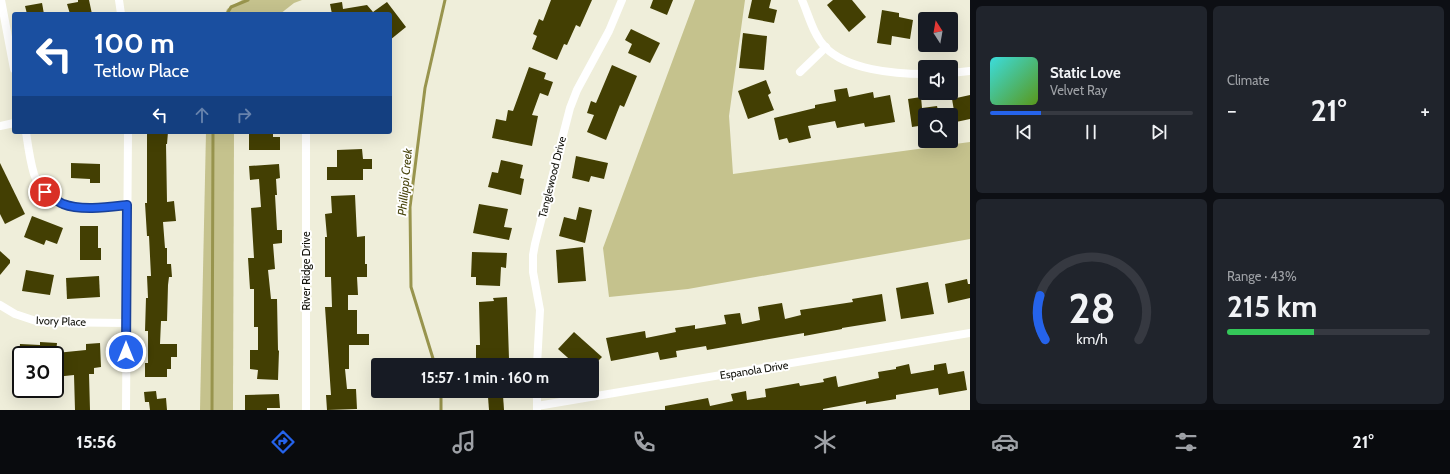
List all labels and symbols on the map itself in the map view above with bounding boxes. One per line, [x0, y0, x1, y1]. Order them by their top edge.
north arrow [918, 12, 958, 52]
street label: Tanglewood Drive [535, 134, 569, 219]
water label: Phillippi Creek [394, 147, 415, 216]
pin [28, 175, 62, 209]
street label: River Ridge Drive [299, 231, 313, 311]
street label: Ivory Place [36, 313, 87, 329]
position arrow [105, 331, 147, 373]
speed limit sign: 30 [12, 346, 64, 398]
street label: Espanola Drive [719, 358, 790, 382]

